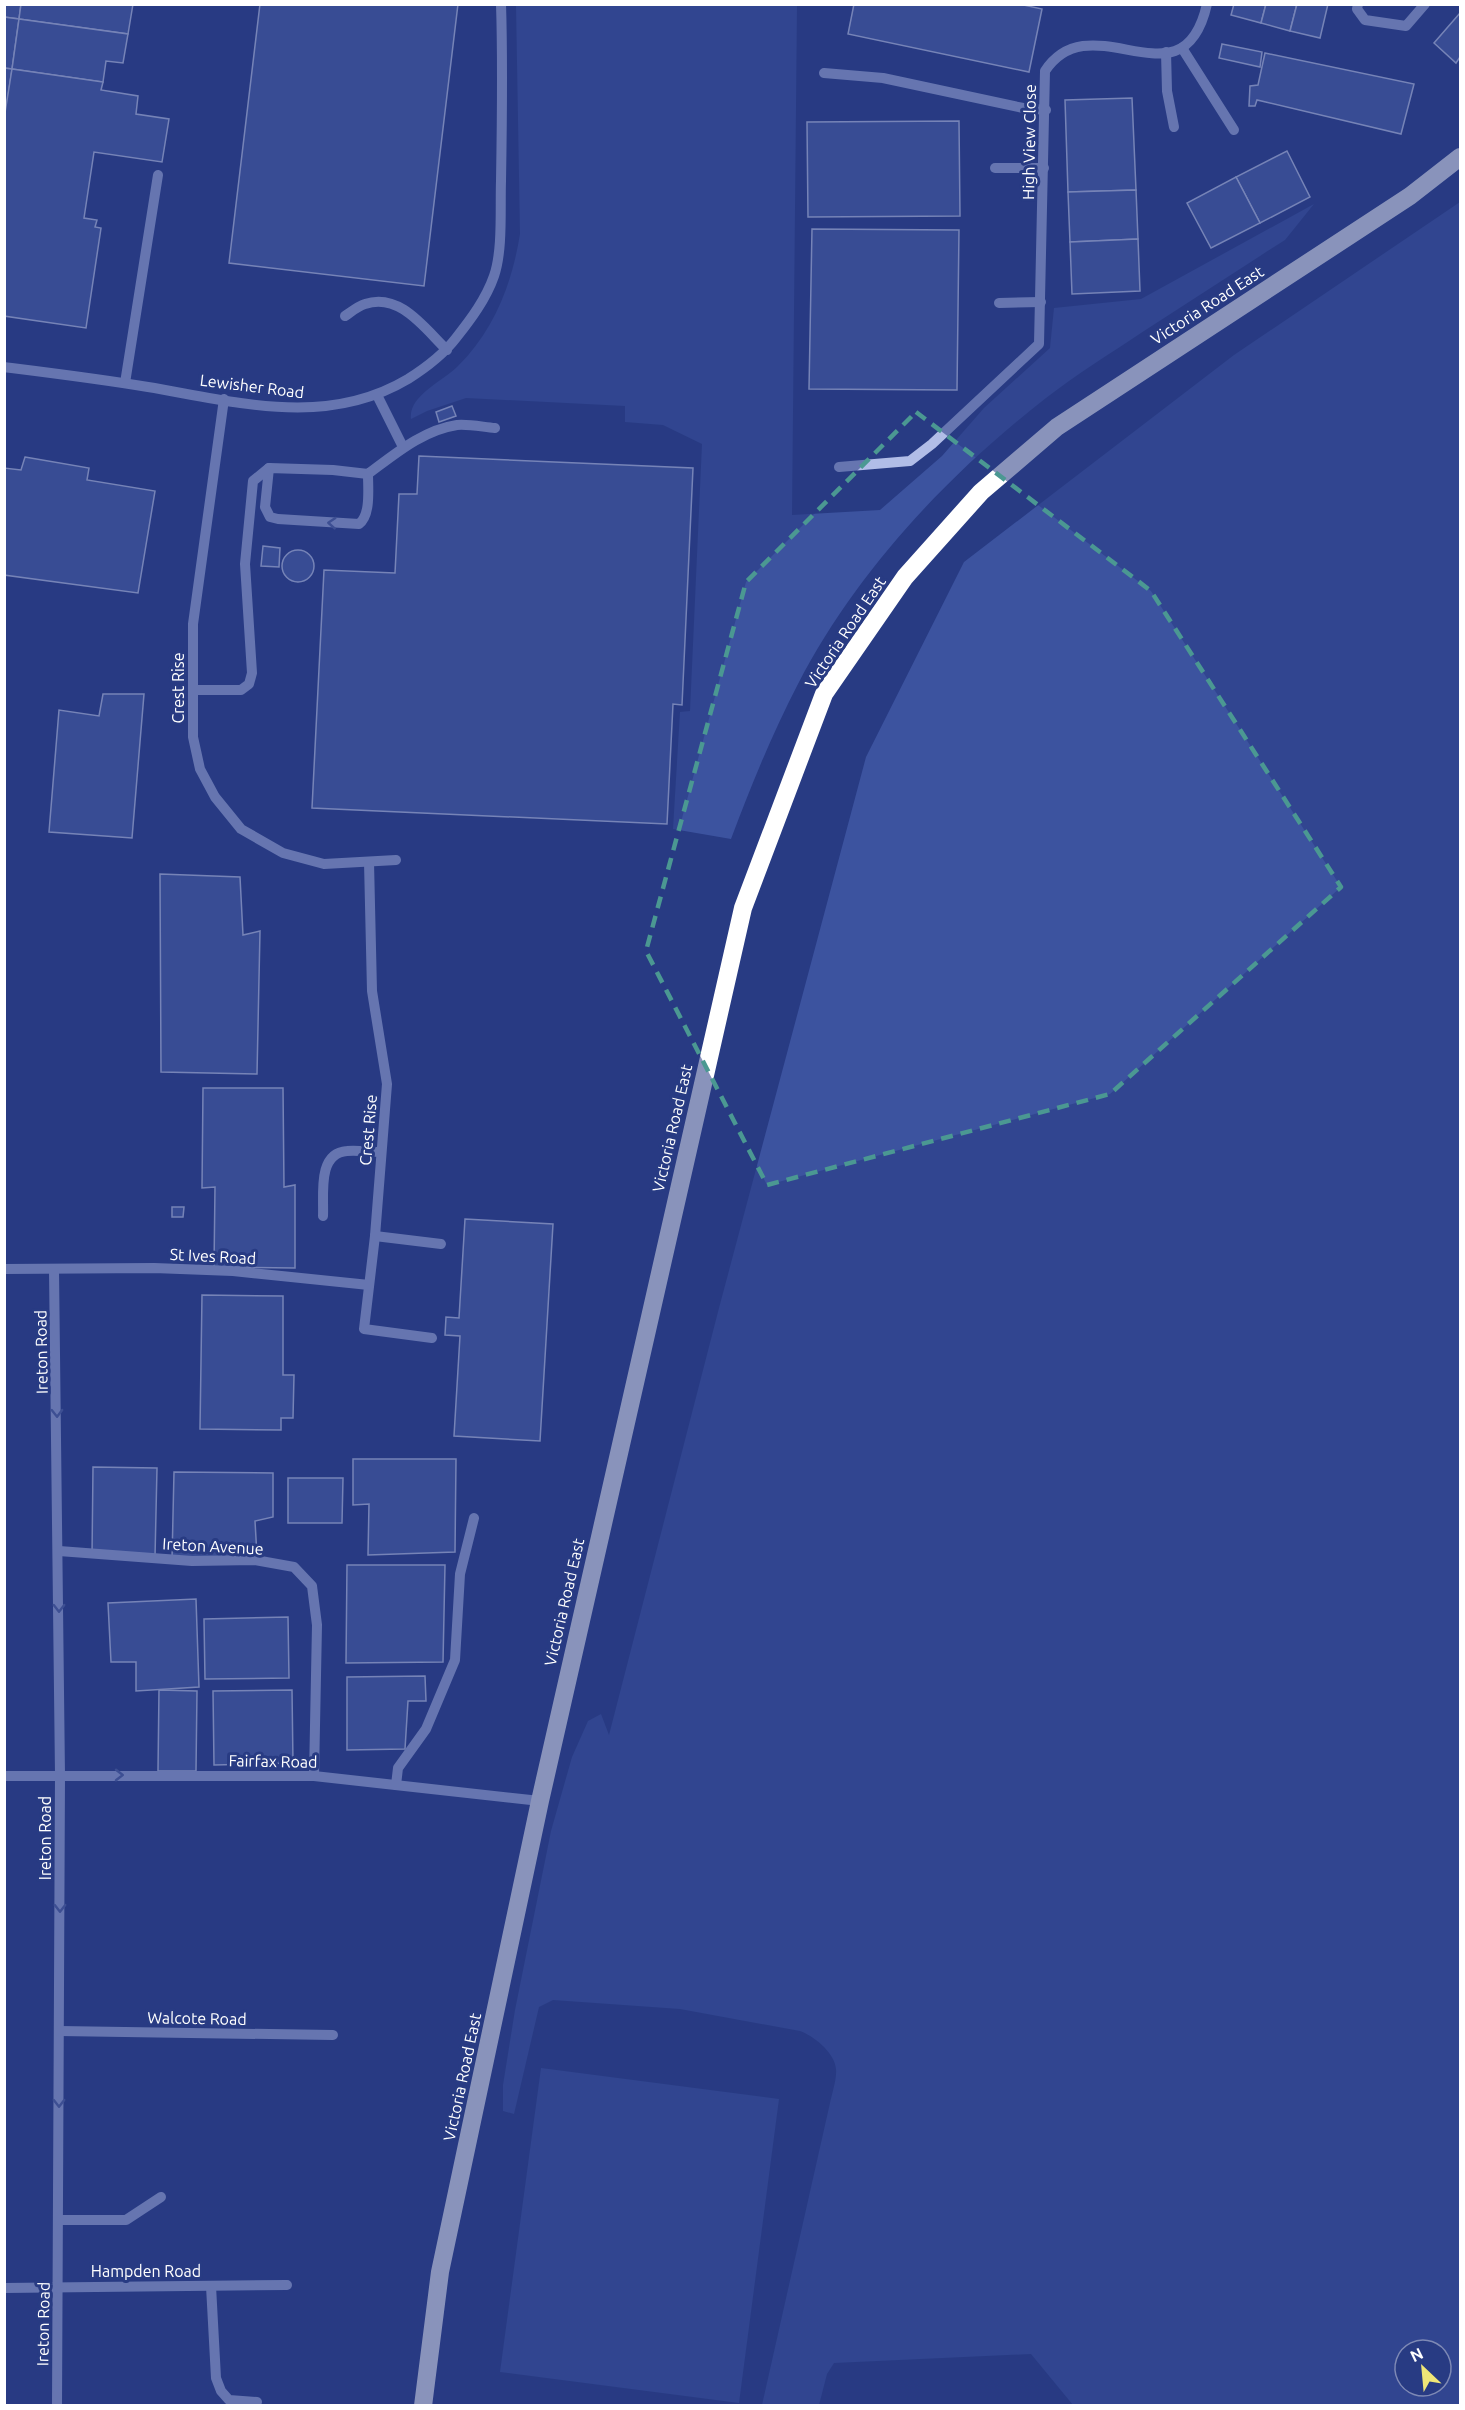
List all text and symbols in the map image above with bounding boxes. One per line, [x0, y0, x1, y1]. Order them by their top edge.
street label: High View Close [1019, 84, 1039, 200]
street label: Victoria Road East [1147, 262, 1267, 348]
street label: Lewisher Road [199, 371, 305, 401]
one-way arrow [328, 516, 337, 529]
street label: Victoria Road East [801, 572, 889, 691]
street label: Crest Rise [169, 652, 187, 724]
street label: Victoria Road East [649, 1062, 696, 1194]
street label: Crest Rise [356, 1094, 380, 1166]
street label: St Ives Road [169, 1245, 257, 1267]
street label: Ireton Road [31, 1310, 51, 1394]
one-way arrow [50, 1408, 63, 1417]
street label: Ireton Avenue [162, 1534, 264, 1558]
street label: Victoria Road East [541, 1536, 588, 1668]
one-way arrow [53, 1603, 65, 1612]
street label: Fairfax Road [228, 1751, 318, 1771]
one-way arrow [114, 1769, 123, 1781]
street label: Ireton Road [36, 1796, 54, 1880]
one-way arrow [54, 1903, 66, 1912]
street label: Walcote Road [147, 2008, 247, 2028]
street label: Victoria Road East [440, 2011, 485, 2143]
one-way arrow [53, 2098, 65, 2107]
street label: Hampden Road [91, 2262, 201, 2280]
street label: Ireton Road [33, 2282, 53, 2366]
north arrow [1393, 2338, 1453, 2398]
text: N [1407, 2344, 1426, 2365]

